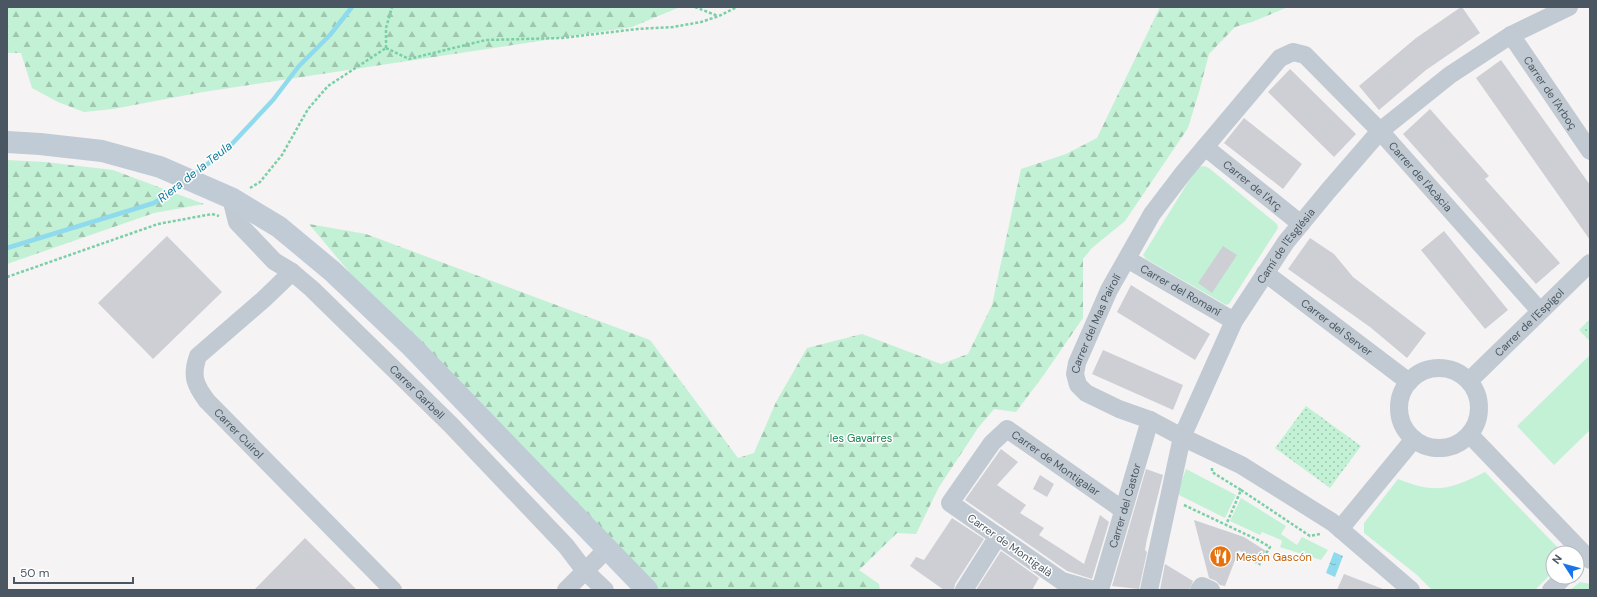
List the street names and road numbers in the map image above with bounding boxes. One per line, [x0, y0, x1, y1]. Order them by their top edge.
street label: Carrer de l'Arboç [1520, 53, 1580, 132]
street label: Carrer de l'Acàcia [1386, 139, 1455, 215]
street label: Carrer de l'Arç [1220, 157, 1285, 213]
street label: Camí de l'Església [1254, 205, 1318, 286]
street label: Carrer del Romaní [1138, 261, 1224, 319]
street label: Carrer del Mas Pairolí [1068, 271, 1124, 374]
street label: Carrer de l'Espígol [1492, 285, 1567, 359]
street label: Carrer del Server [1298, 296, 1375, 359]
street label: Carrer Garbell [387, 362, 448, 422]
street label: Carrer Cuirol [211, 405, 266, 461]
street label: Carrer de Montigalar [1009, 427, 1103, 499]
street label: Carrer del Castor [1106, 462, 1144, 550]
street label: Carrer de Montigalà [965, 510, 1055, 580]

